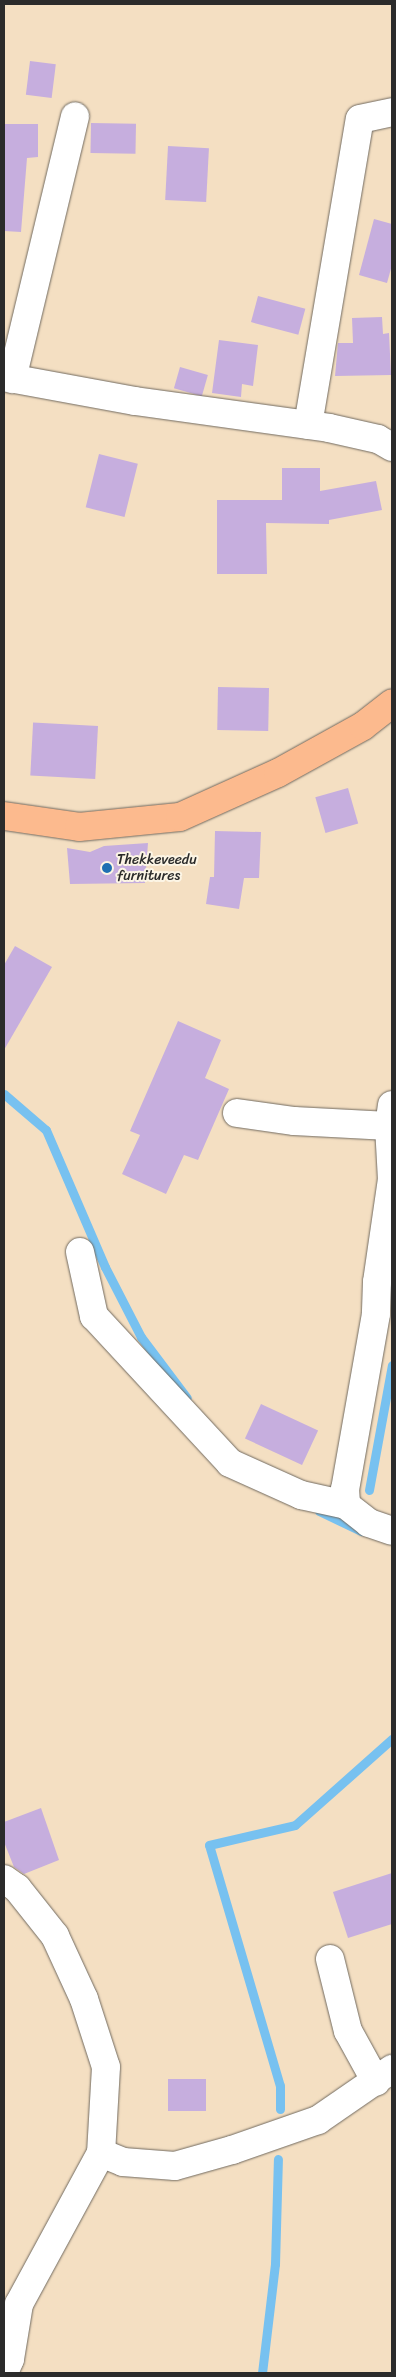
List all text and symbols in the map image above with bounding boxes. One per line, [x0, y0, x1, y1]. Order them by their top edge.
place label: Thekkeveedu furnitures [117, 852, 197, 884]
marker: Thekkeveedu furnitures [101, 862, 113, 874]

